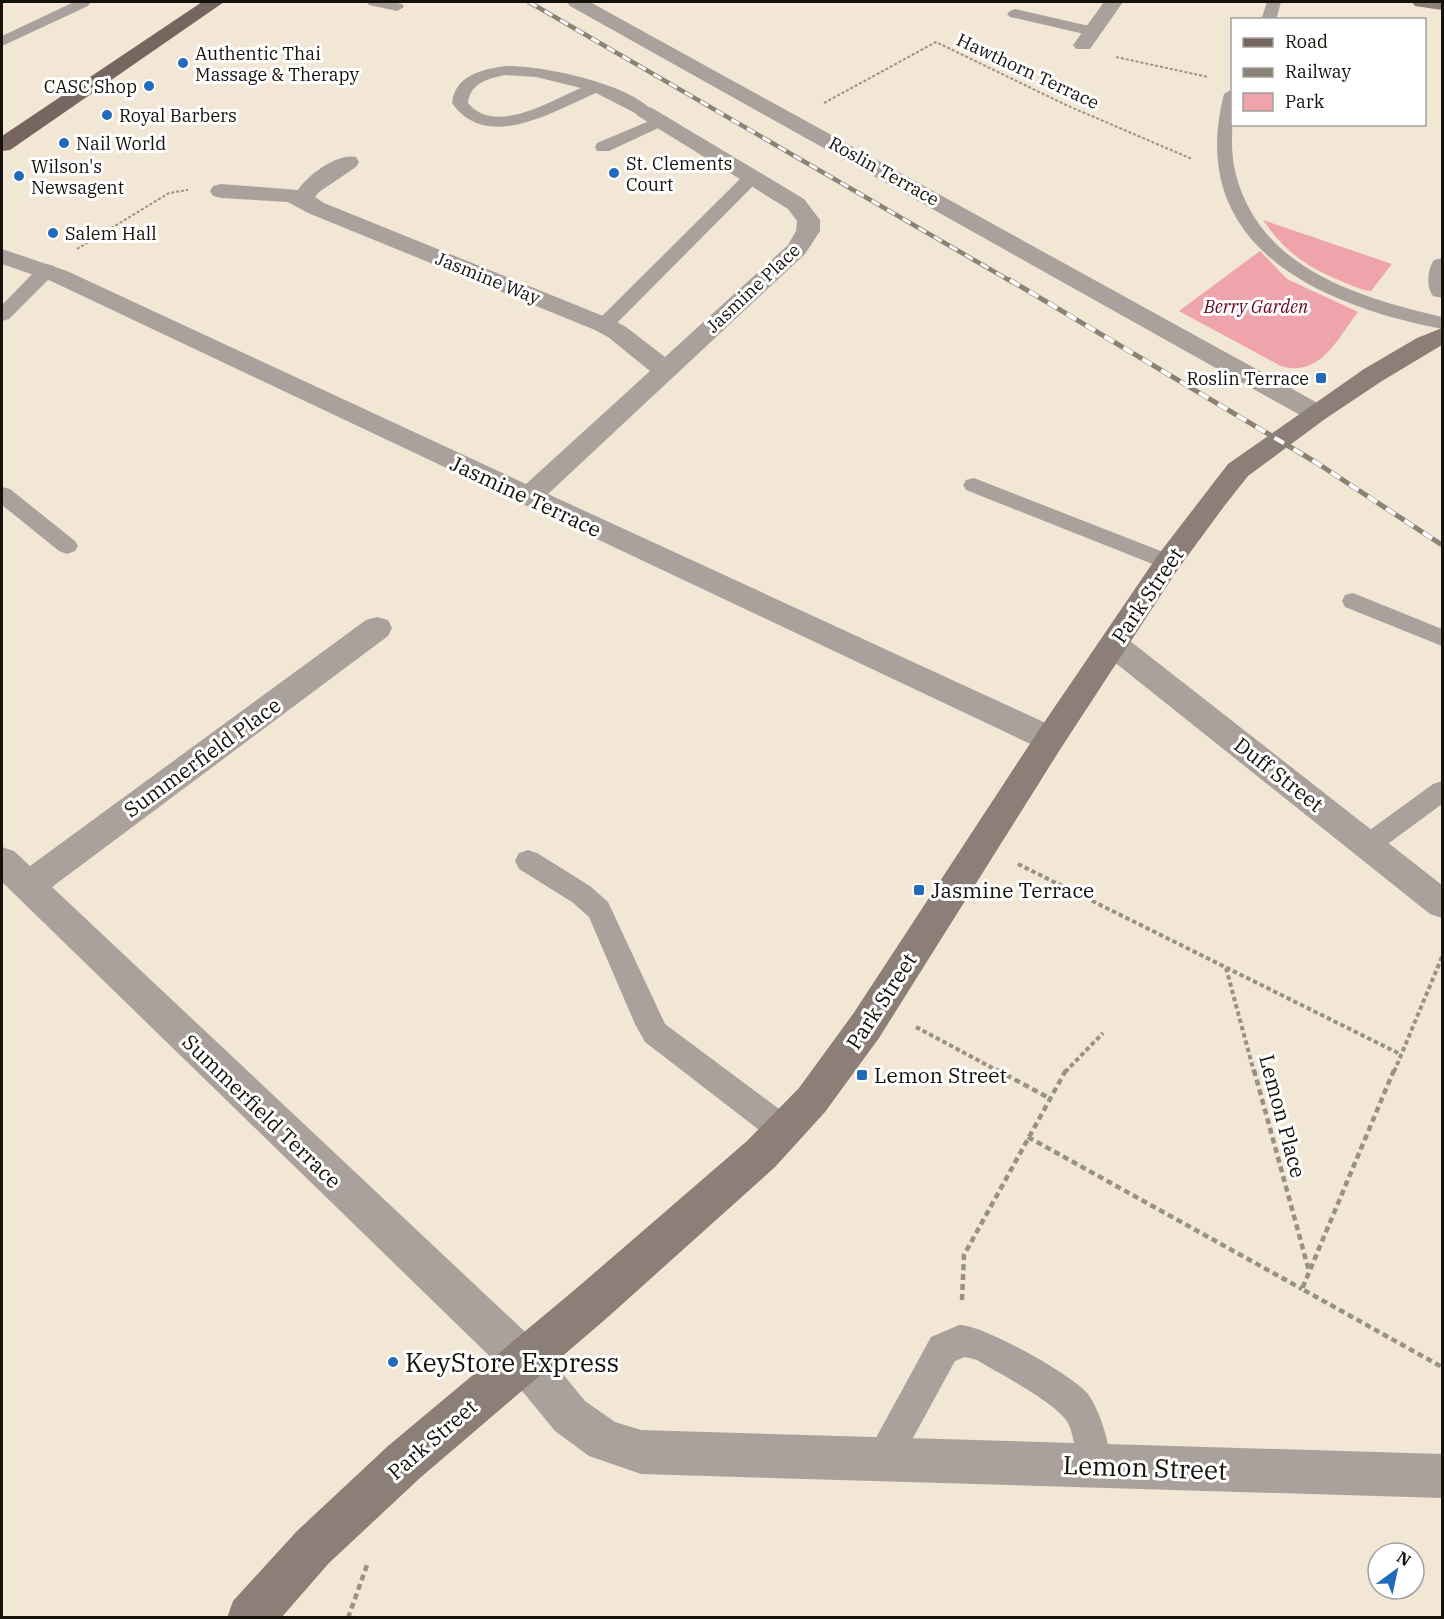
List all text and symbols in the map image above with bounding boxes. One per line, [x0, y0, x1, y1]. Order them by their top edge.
legend [1231, 18, 1426, 126]
street label: Hawthorn Terrace [953, 28, 1103, 114]
text: Road [1285, 30, 1328, 53]
place label: Authentic Thai Massage & Therapy [195, 42, 360, 86]
marker: Authentic Thai Massage & Therapy [176, 56, 190, 70]
text: Railway [1285, 60, 1351, 83]
place label: CASC Shop [44, 75, 137, 98]
marker: CASC Shop [142, 79, 156, 93]
text: Park [1285, 90, 1325, 113]
place label: Royal Barbers [119, 104, 237, 127]
marker: Royal Barbers [100, 108, 114, 122]
street label: Roslin Terrace [825, 131, 943, 211]
place label: Nail World [76, 132, 166, 155]
marker: Nail World [57, 136, 71, 150]
place label: St. Clements Court [626, 152, 732, 196]
place label: Wilson's Newsagent [31, 155, 124, 199]
marker: St. Clements Court [607, 166, 621, 180]
marker: Wilson's Newsagent [12, 169, 26, 183]
place label: Salem Hall [65, 222, 157, 245]
marker: Salem Hall [46, 226, 60, 240]
street label: Jasmine Place [701, 239, 805, 337]
street label: Jasmine Way [432, 247, 544, 310]
park label: Berry Garden [1203, 295, 1309, 318]
place label: Roslin Terrace [1186, 367, 1309, 390]
marker: Roslin Terrace [1314, 371, 1328, 385]
street label: Jasmine Terrace [446, 449, 606, 543]
street label: Park Street [1105, 542, 1189, 648]
street label: Summerfield Place [118, 691, 286, 823]
street label: Duff Street [1229, 730, 1329, 818]
place label: Jasmine Terrace [931, 876, 1094, 904]
marker: Jasmine Terrace [912, 883, 926, 897]
street label: Park Street [839, 947, 923, 1055]
street label: Summerfield Terrace [176, 1028, 348, 1194]
street label: Lemon Place [1253, 1051, 1313, 1181]
place label: Lemon Street [874, 1061, 1007, 1089]
marker: Lemon Street [855, 1068, 869, 1082]
place label: KeyStore Express [405, 1345, 619, 1379]
marker: KeyStore Express [386, 1355, 400, 1369]
street label: Park Street [381, 1392, 483, 1486]
street label: Lemon Street [1062, 1447, 1228, 1487]
north arrow [1366, 1541, 1426, 1601]
text: N [1393, 1547, 1415, 1570]

